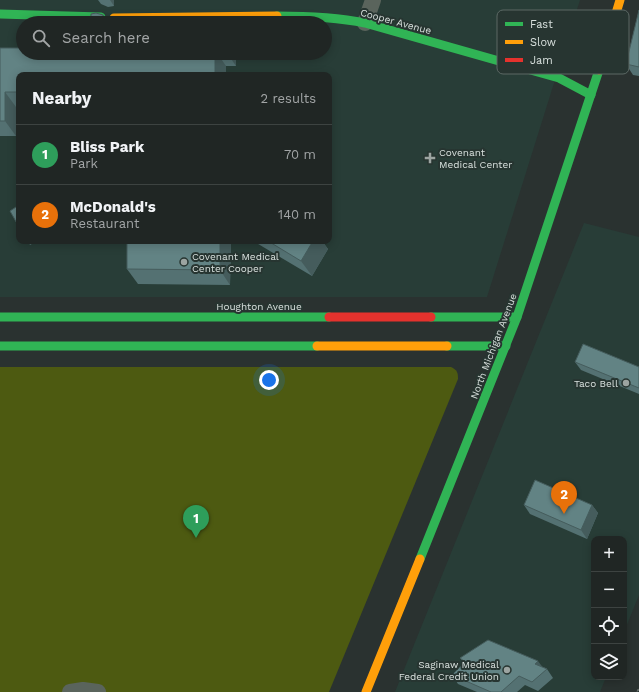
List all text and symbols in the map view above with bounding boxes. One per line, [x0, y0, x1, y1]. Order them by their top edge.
street label: Cooper Avenue [359, 7, 433, 36]
legend [497, 10, 629, 74]
search box [16, 16, 332, 60]
text: Fast [530, 18, 553, 31]
icon: search [30, 27, 52, 49]
text: Search here [62, 29, 150, 47]
text: Slow [530, 36, 556, 49]
text: Jam [530, 54, 553, 67]
text: Nearby [32, 88, 91, 108]
text: 2 results [261, 91, 316, 106]
text: Bliss Park [70, 138, 144, 156]
text: 1 [42, 147, 48, 162]
text: 70 m [284, 147, 316, 162]
place label: Covenant Medical Center [439, 147, 512, 170]
marker: Covenant Medical Center [424, 152, 436, 164]
text: Park [70, 156, 98, 171]
text: McDonald's [70, 198, 156, 216]
text: 2 [41, 207, 49, 222]
text: 140 m [278, 207, 316, 222]
text: Restaurant [70, 216, 140, 231]
place label: Covenant Medical Center Cooper [192, 251, 279, 274]
marker: Covenant Medical Center Cooper [179, 257, 189, 267]
street label: North Michigan Avenue [468, 292, 519, 400]
street label: Houghton Avenue [216, 301, 302, 312]
your location [259, 370, 279, 390]
place label: Taco Bell [574, 378, 618, 389]
marker: Taco Bell [621, 378, 631, 388]
pin: 2 [551, 481, 577, 514]
pin: 1 [183, 505, 209, 538]
map controls [591, 536, 627, 680]
button: + [591, 536, 627, 572]
button: − [591, 572, 627, 608]
button: locate [591, 608, 627, 644]
button: layers [591, 644, 627, 680]
place label: Saginaw Medical Federal Credit Union [399, 659, 499, 682]
marker: Saginaw Medical Federal Credit Union [502, 665, 512, 675]

